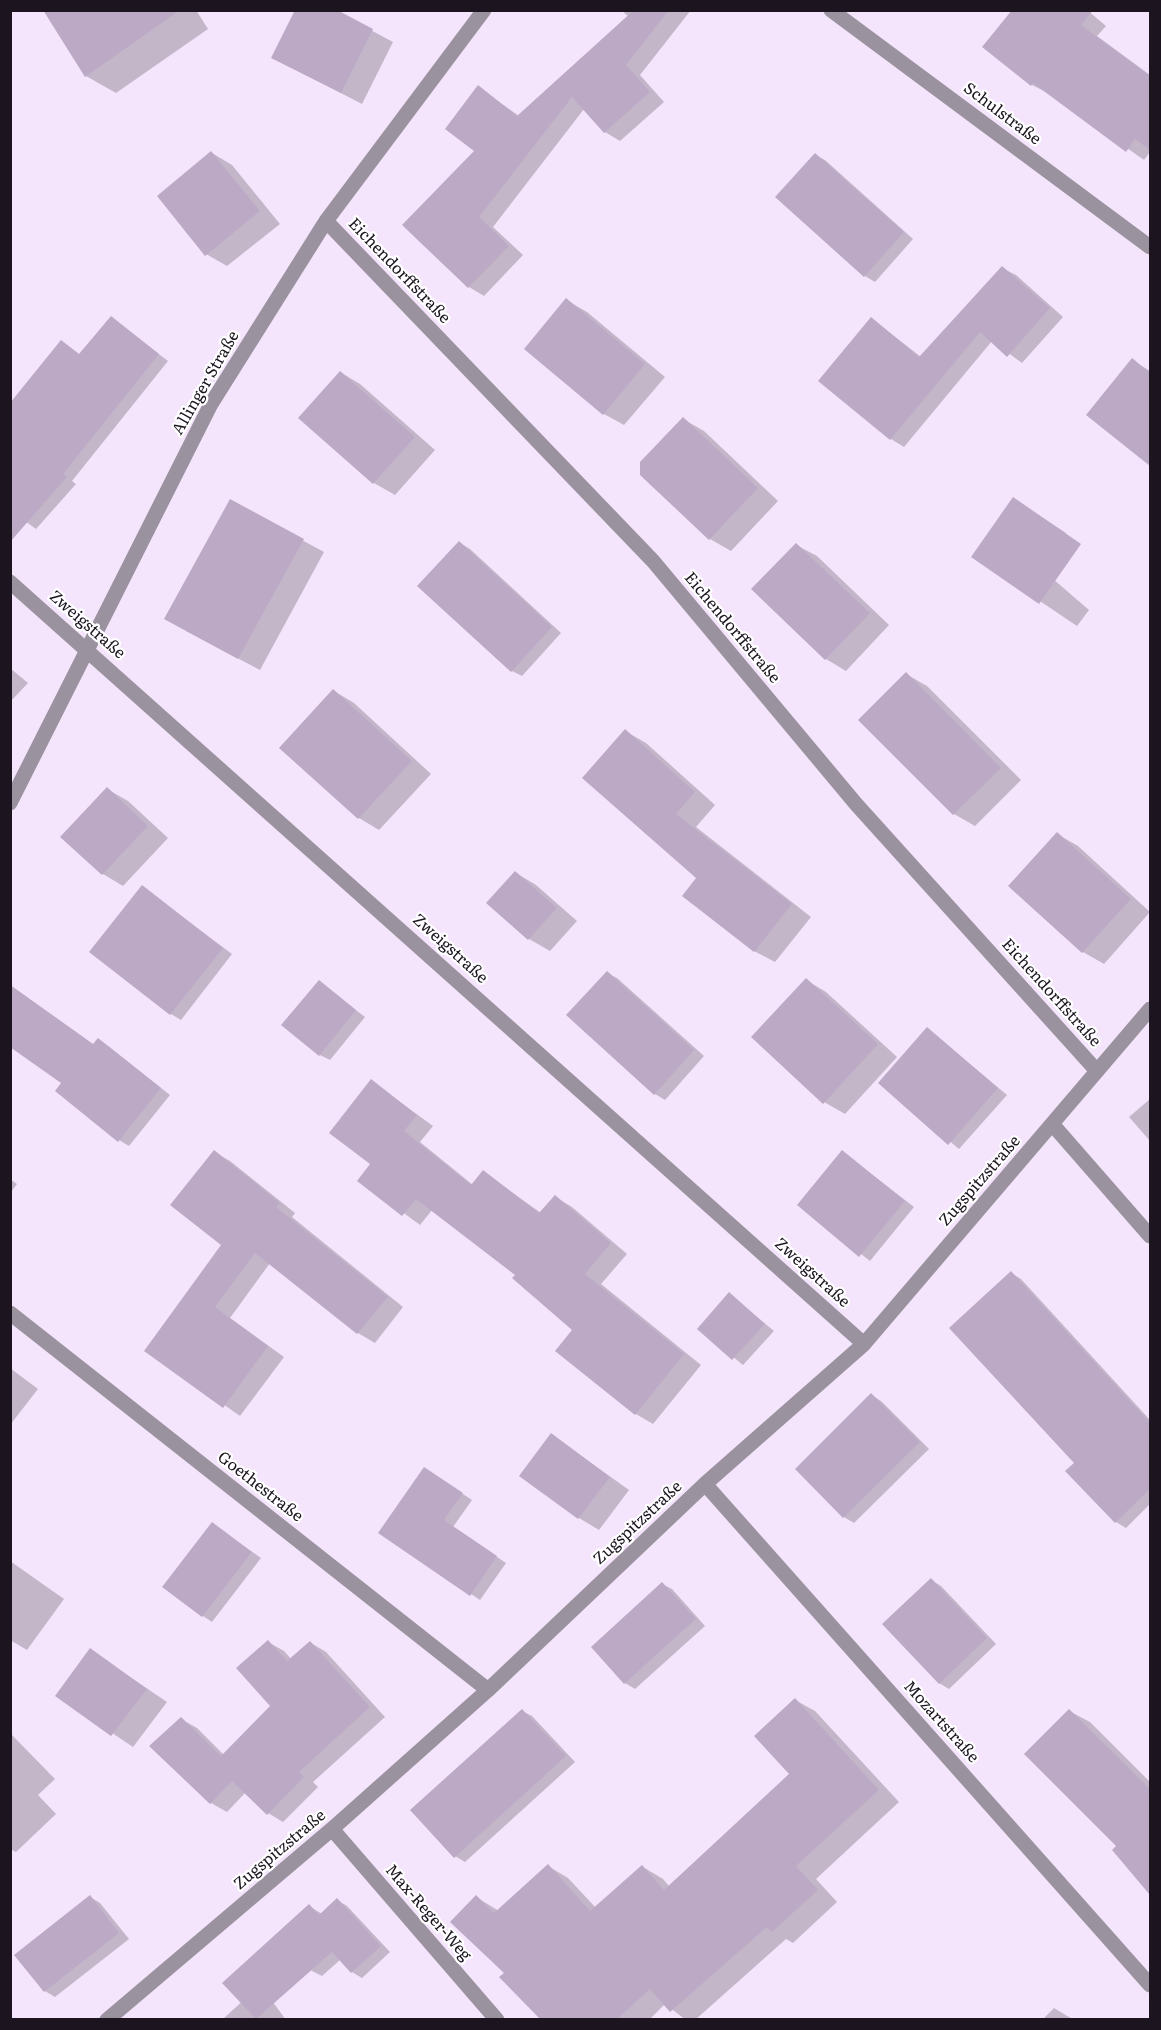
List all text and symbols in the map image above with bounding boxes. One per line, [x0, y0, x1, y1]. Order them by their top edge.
street label: Schulstraße [960, 79, 1044, 149]
street label: Eichendorffstraße [344, 214, 454, 328]
street label: Allinger Straße [168, 328, 244, 438]
street label: Eichendorffstraße [680, 569, 784, 687]
street label: Zweigstraße [45, 587, 129, 663]
street label: Zweigstraße [409, 910, 491, 988]
street label: Eichendorffstraße [997, 935, 1105, 1051]
street label: Zugspitzstraße [935, 1132, 1025, 1230]
street label: Zweigstraße [771, 1234, 853, 1312]
street label: Goethestraße [214, 1448, 306, 1526]
street label: Zugspitzstraße [590, 1477, 686, 1569]
street label: Mozartstraße [899, 1677, 983, 1767]
street label: Zugspitzstraße [230, 1806, 330, 1894]
street label: Max-Reger-Weg [381, 1861, 475, 1965]

